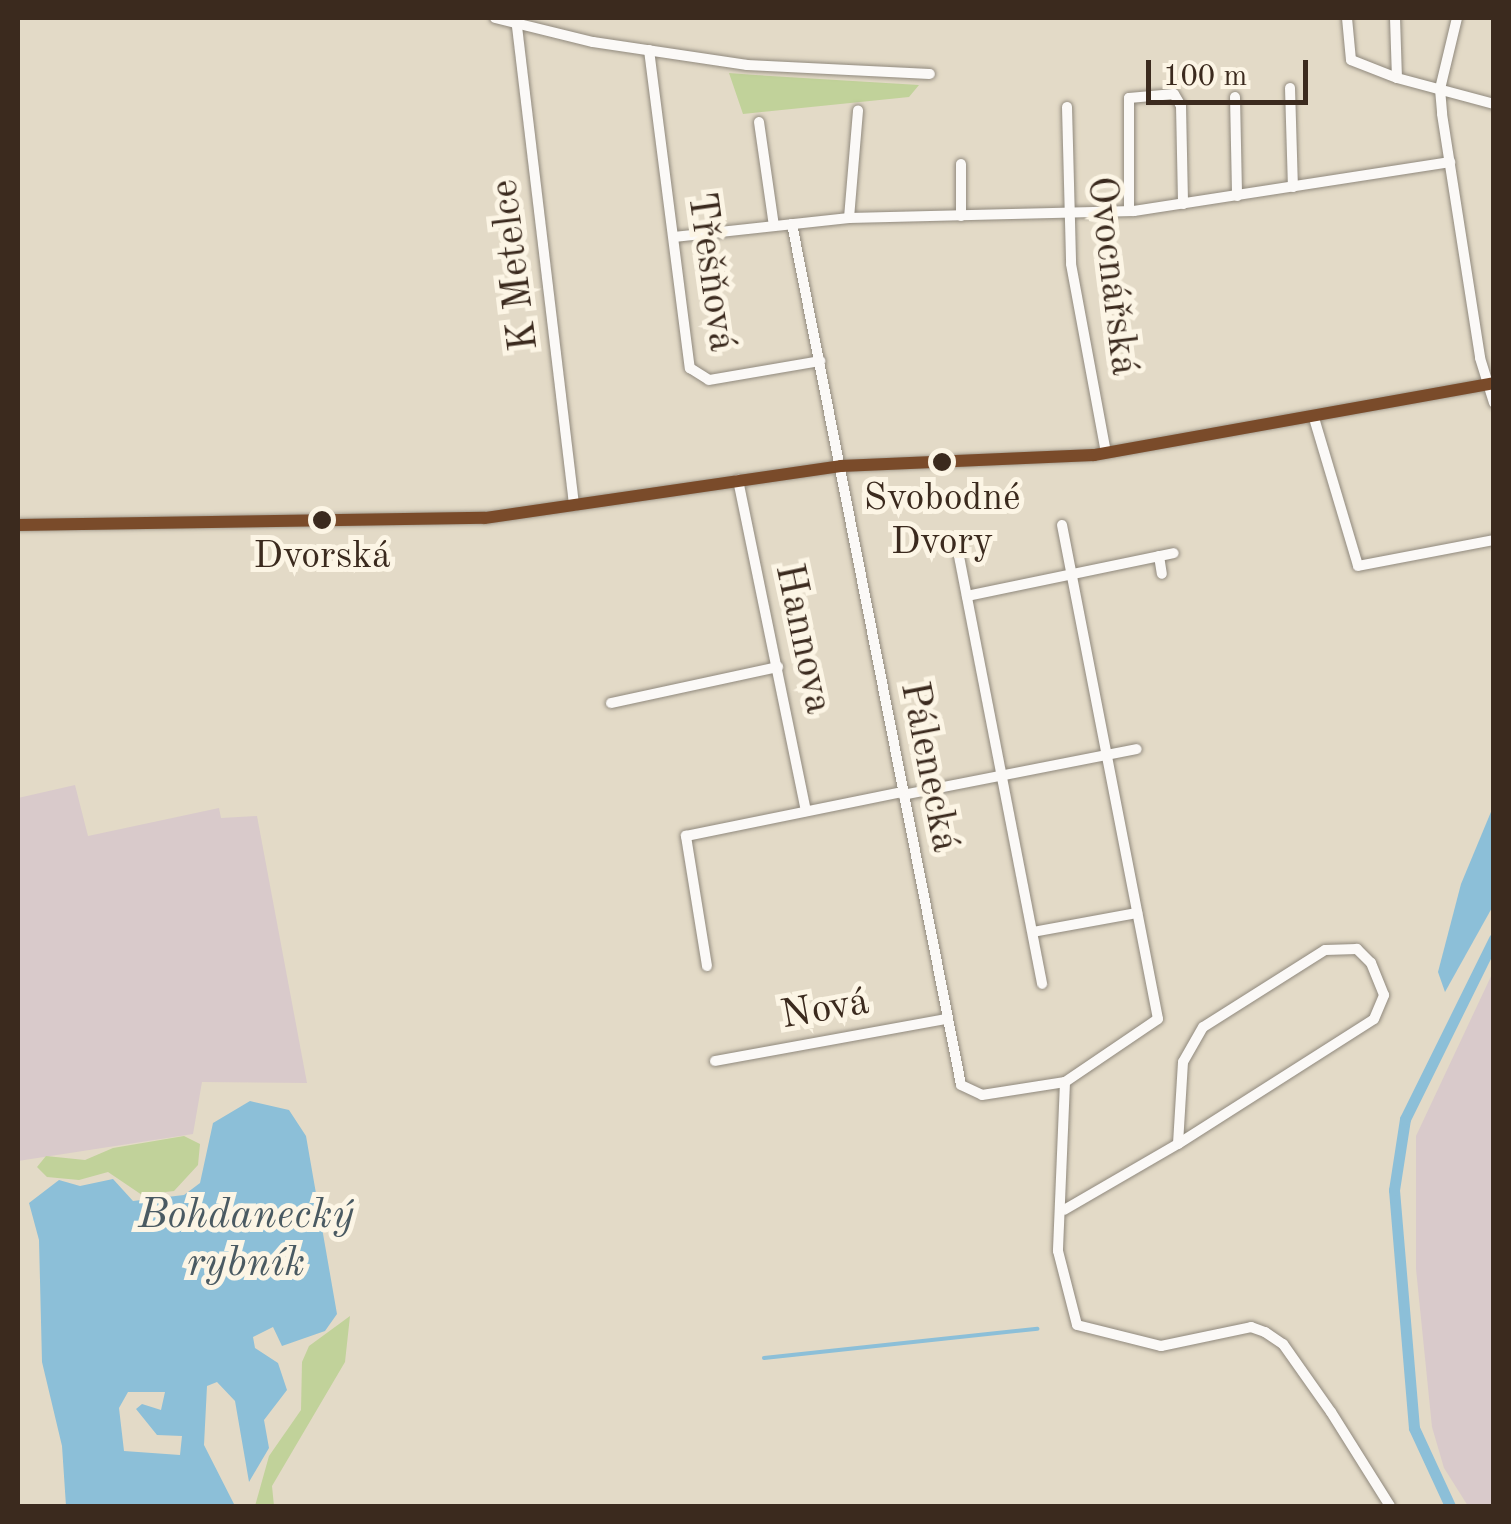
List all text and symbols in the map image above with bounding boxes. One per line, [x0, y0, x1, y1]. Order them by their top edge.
scale bar [1151, 40, 1314, 102]
text: 100 m [1163, 62, 1247, 92]
street label: Ovocnářská [1075, 174, 1147, 378]
street label: K Metelce [482, 177, 550, 353]
street label: Třešňová [675, 189, 745, 355]
marker: Svobodné Dvory [932, 452, 952, 472]
place label: Svobodné Dvory [864, 477, 1020, 566]
marker: Dvorská [312, 510, 332, 530]
place label: Dvorská [253, 535, 391, 581]
street label: Hannova [763, 560, 841, 718]
street label: Pálenecká [888, 678, 968, 856]
street label: Nová [777, 979, 873, 1041]
water label: Bohdanecký rybník [138, 1191, 354, 1290]

